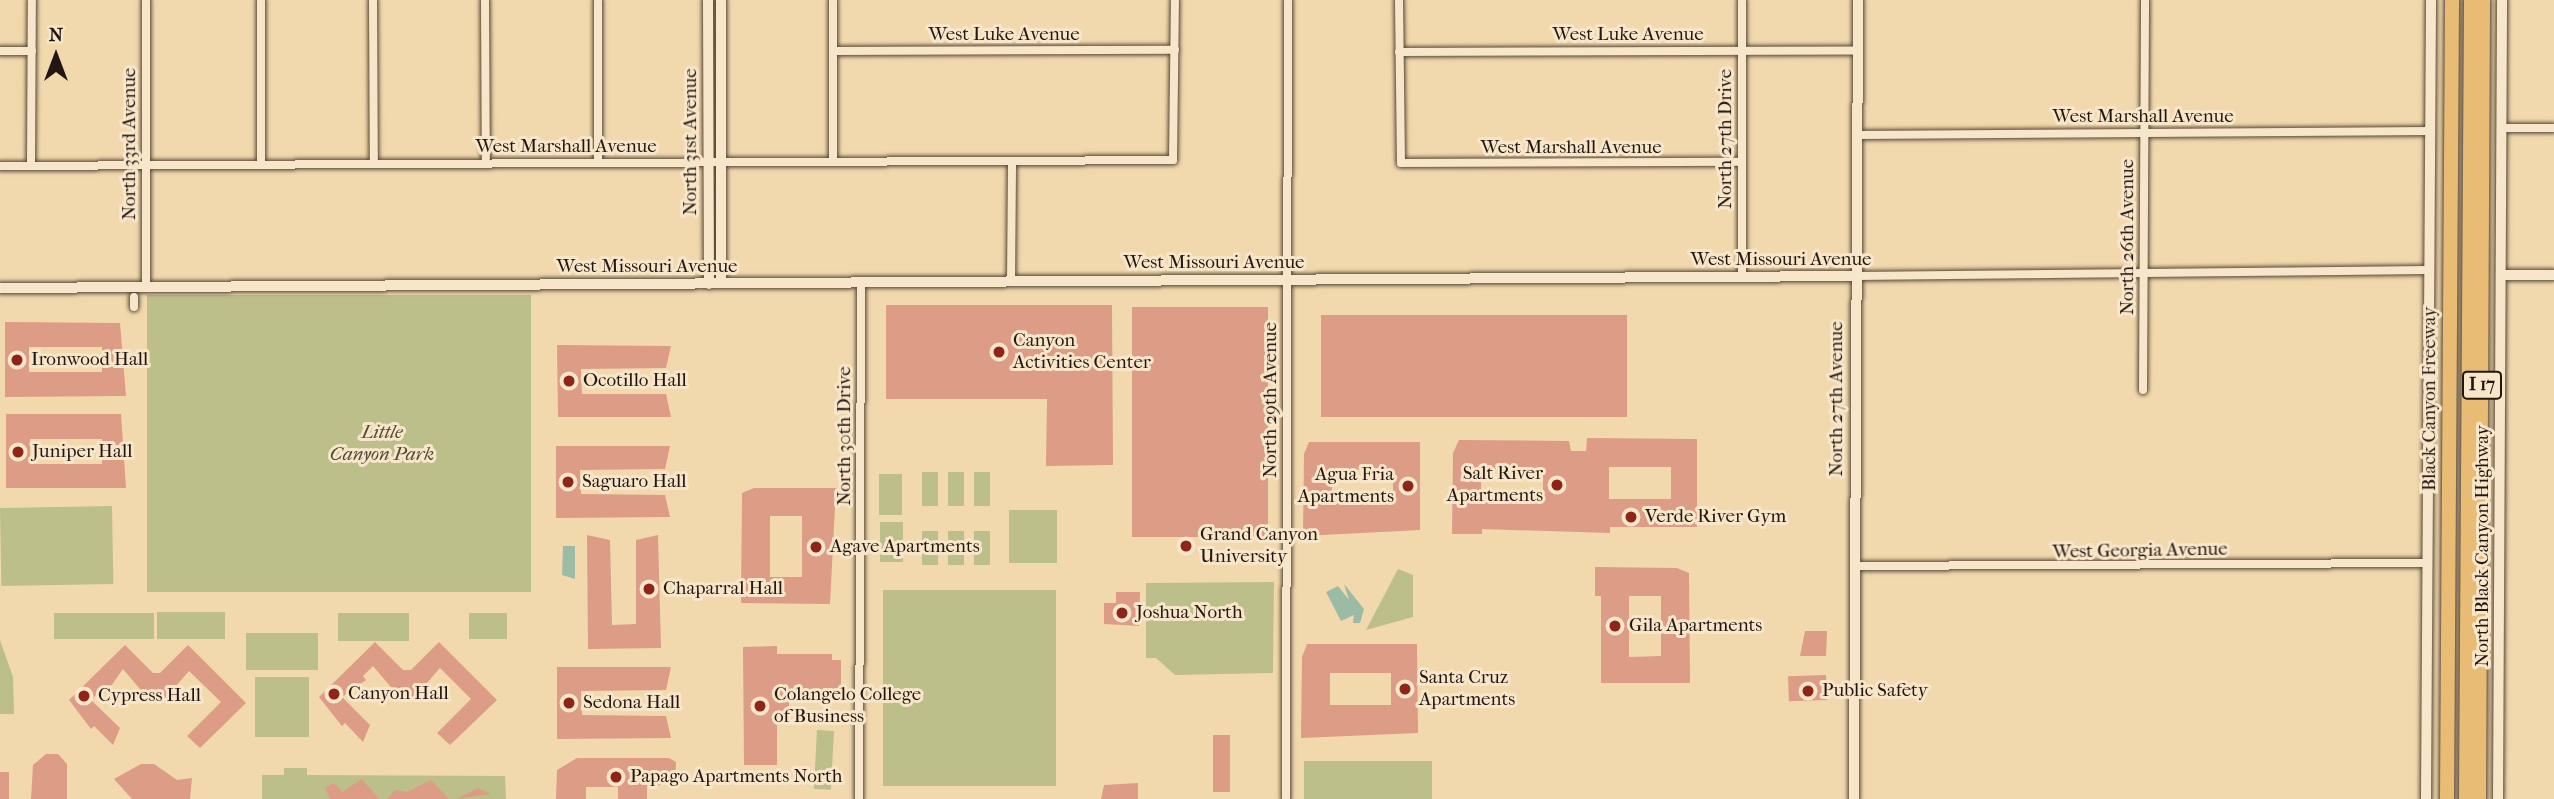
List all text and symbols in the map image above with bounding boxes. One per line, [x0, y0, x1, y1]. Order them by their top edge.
north arrow [21, 21, 91, 91]
text: N [49, 24, 63, 46]
street label: West Luke Avenue [928, 24, 1080, 46]
street label: West Luke Avenue [1552, 24, 1704, 46]
street label: North 33rd Avenue [119, 68, 141, 220]
street label: North 31st Avenue [680, 68, 702, 216]
street label: North 27th Drive [1715, 69, 1737, 209]
street label: West Marshall Avenue [2052, 106, 2234, 128]
street label: West Marshall Avenue [475, 136, 657, 158]
street label: West Marshall Avenue [1480, 137, 1662, 159]
street label: North 26th Avenue [2117, 159, 2139, 315]
street label: West Missouri Avenue [1691, 249, 1871, 271]
street label: West Missouri Avenue [1124, 252, 1304, 274]
street label: West Missouri Avenue [557, 256, 737, 278]
street label: Black Canyon Freeway [2419, 307, 2441, 491]
street label: North 27th Avenue [1826, 321, 1848, 477]
street label: North 29th Avenue [1260, 322, 1282, 478]
place label: Canyon Activities Center [1013, 330, 1151, 374]
marker: Canyon Activities Center [991, 344, 1007, 360]
place label: Ironwood Hall [31, 349, 148, 371]
marker: Ironwood Hall [9, 352, 25, 368]
street label: North 30th Drive [834, 366, 856, 506]
place label: Ocotillo Hall [583, 370, 687, 392]
road number: I 17 [2461, 370, 2503, 400]
marker: Ocotillo Hall [561, 373, 577, 389]
park label: Little Canyon Park [330, 422, 434, 466]
street label: North Black Canyon Highway [2472, 425, 2494, 667]
place label: Juniper Hall [32, 441, 132, 463]
marker: Juniper Hall [10, 444, 26, 460]
place label: Salt River Apartments [1447, 463, 1543, 507]
place label: Agua Fria Apartments [1298, 464, 1394, 508]
place label: Saguaro Hall [582, 471, 687, 493]
marker: Saguaro Hall [560, 474, 576, 490]
marker: Salt River Apartments [1549, 477, 1565, 493]
marker: Agua Fria Apartments [1400, 478, 1416, 494]
place label: Verde River Gym [1645, 506, 1786, 528]
marker: Verde River Gym [1623, 509, 1639, 525]
place label: Grand Canyon University [1200, 524, 1318, 568]
place label: Agave Apartments [830, 536, 980, 558]
marker: Grand Canyon University [1178, 538, 1194, 554]
street label: West Georgia Avenue [2052, 538, 2228, 564]
marker: Agave Apartments [808, 539, 824, 555]
place label: Chaparral Hall [663, 578, 783, 600]
marker: Chaparral Hall [641, 581, 657, 597]
place label: Joshua North [1136, 602, 1243, 624]
marker: Joshua North [1114, 605, 1130, 621]
place label: Gila Apartments [1629, 615, 1762, 637]
marker: Gila Apartments [1607, 618, 1623, 634]
place label: Santa Cruz Apartments [1419, 667, 1515, 711]
place label: Public Safety [1822, 680, 1928, 702]
marker: Santa Cruz Apartments [1397, 681, 1413, 697]
place label: Canyon Hall [348, 683, 449, 705]
marker: Public Safety [1800, 683, 1816, 699]
place label: Colangelo College of Business [774, 684, 921, 728]
place label: Cypress Hall [98, 685, 201, 707]
marker: Canyon Hall [326, 686, 342, 702]
marker: Cypress Hall [76, 688, 92, 704]
place label: Sedona Hall [583, 692, 680, 714]
marker: Sedona Hall [561, 695, 577, 711]
marker: Colangelo College of Business [752, 698, 768, 714]
place label: Papago Apartments North [630, 766, 842, 788]
marker: Papago Apartments North [608, 769, 624, 785]

